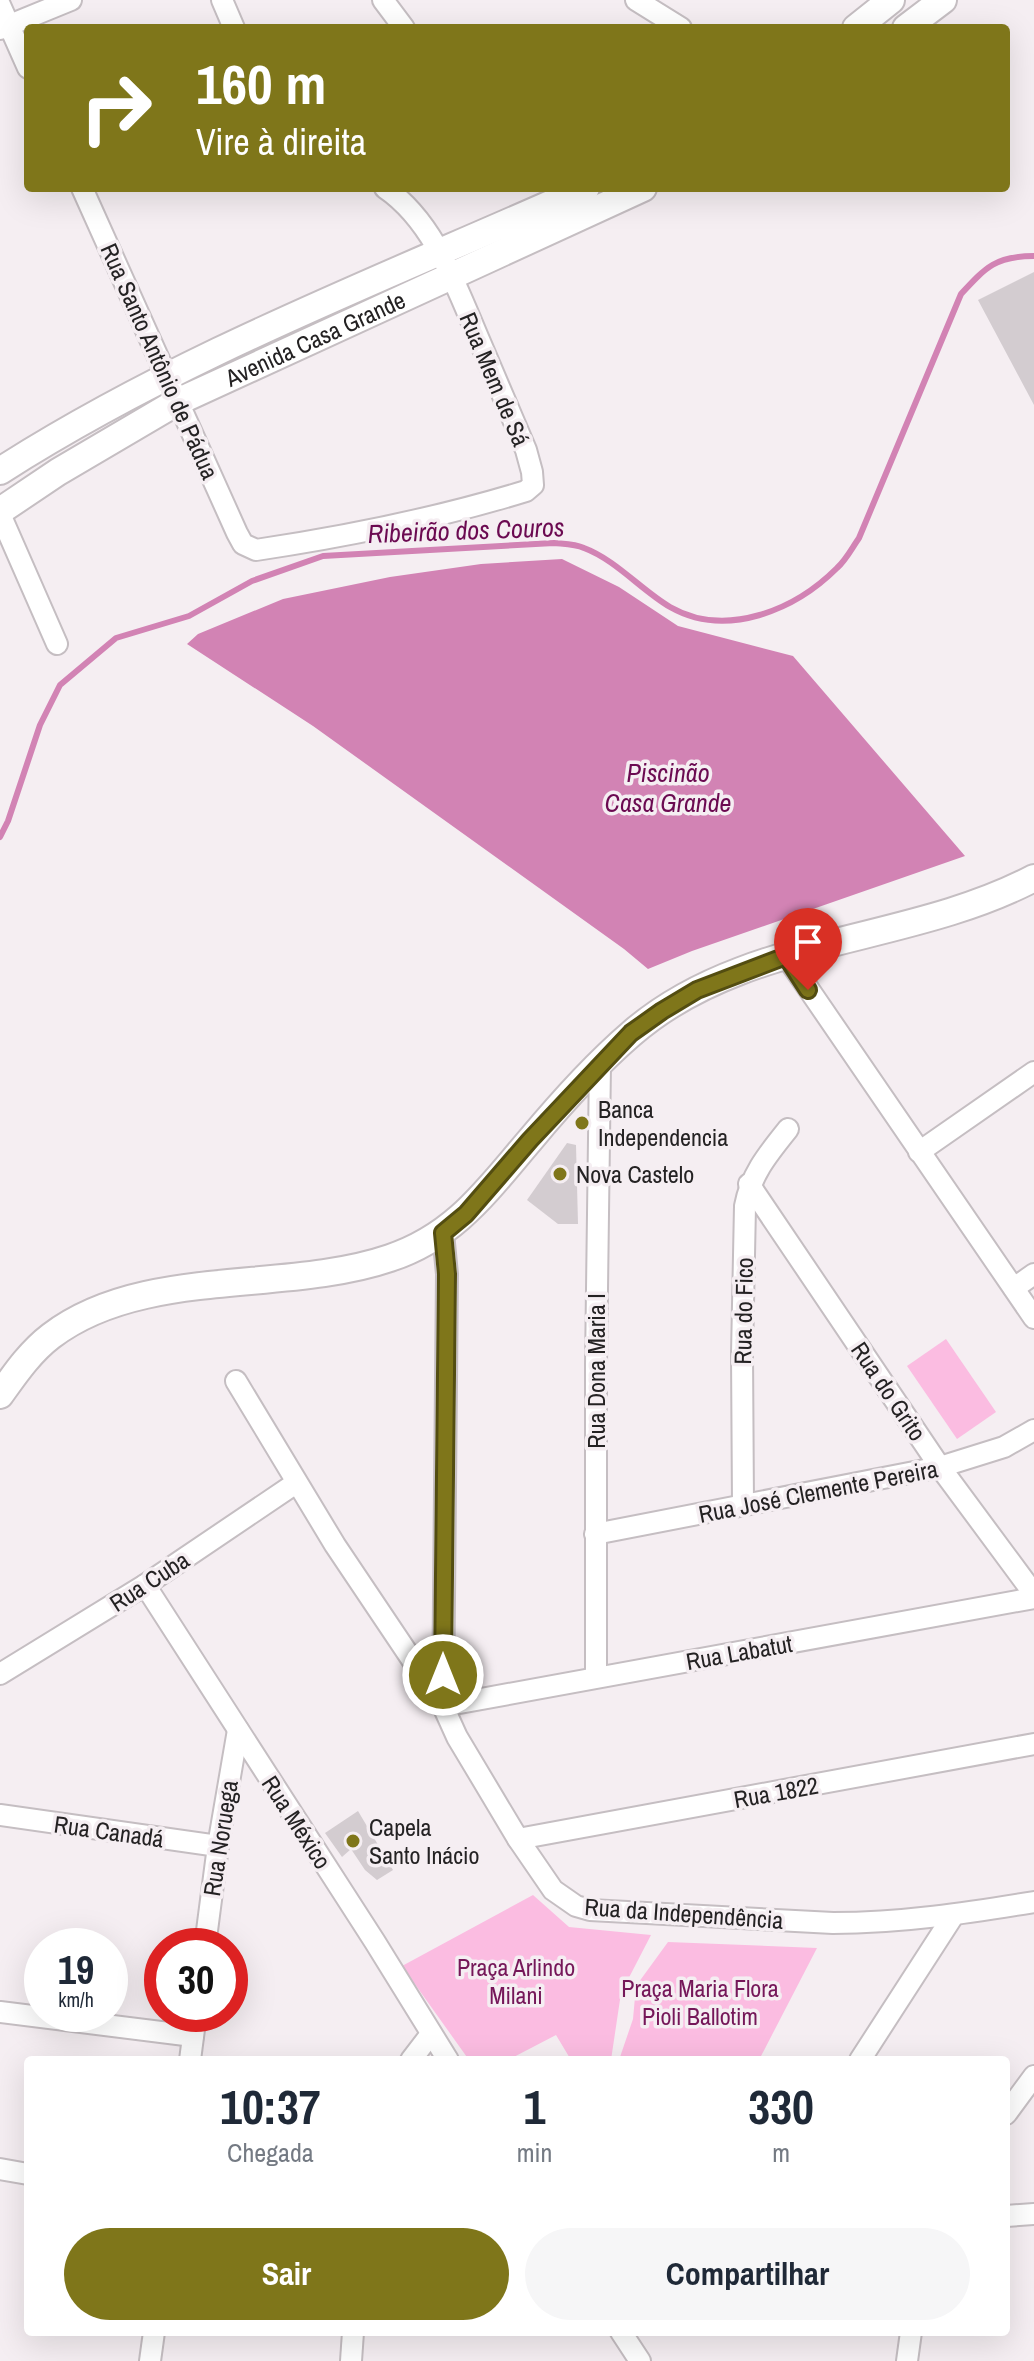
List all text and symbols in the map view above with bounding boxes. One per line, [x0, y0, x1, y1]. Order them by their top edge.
text: 160 m [196, 46, 326, 121]
icon: right [64, 56, 168, 160]
text: Vire à direita [196, 118, 366, 166]
street label: Rua Santo Antônio de Pádua [94, 238, 226, 484]
street label: Avenida Casa Grande [219, 283, 410, 394]
street label: Rua Mem de Sá [452, 307, 538, 451]
water label: Ribeirão dos Couros [367, 509, 565, 551]
water label: Piscinão Casa Grande [605, 755, 731, 820]
pin [774, 908, 842, 990]
icon: arrive [786, 920, 830, 964]
place label: Banca Independencia [598, 1093, 728, 1153]
marker: Banca Independencia [573, 1114, 591, 1132]
place label: Nova Castelo [576, 1158, 694, 1190]
marker: Nova Castelo [551, 1165, 569, 1183]
street label: Rua do Fico [726, 1257, 760, 1365]
street label: Rua Dona Maria I [580, 1293, 612, 1449]
street label: Rua do Grito [844, 1335, 934, 1447]
street label: Rua José Clemente Pereira [696, 1452, 940, 1530]
street label: Rua Cuba [103, 1543, 195, 1619]
street label: Rua Labatut [683, 1627, 795, 1677]
position arrow [401, 1633, 485, 1717]
street label: Rua México [255, 1769, 339, 1875]
street label: Rua 1822 [731, 1769, 821, 1815]
street label: Rua Noruega [195, 1778, 245, 1898]
street label: Rua Canadá [52, 1807, 166, 1855]
place label: Capela Santo Inácio [369, 1811, 480, 1871]
marker: Capela Santo Inácio [344, 1832, 362, 1850]
street label: Rua da Independência [584, 1890, 785, 1936]
speed limit sign: 30 [144, 1928, 248, 2032]
text: 19 [58, 1943, 94, 1996]
park label: Praça Arlindo Milani [457, 1951, 575, 2011]
park label: Praça Maria Flora Pioli Ballotim [621, 1972, 779, 2032]
text: km/h [58, 1986, 94, 2013]
text: 10:37 [220, 2074, 321, 2139]
text: 1 [524, 2074, 545, 2139]
text: 330 [748, 2074, 814, 2139]
text: Chegada [227, 2135, 314, 2170]
text: min [517, 2135, 552, 2170]
text: m [772, 2135, 790, 2170]
button: Sair [64, 2228, 509, 2320]
button: Compartilhar [525, 2228, 970, 2320]

